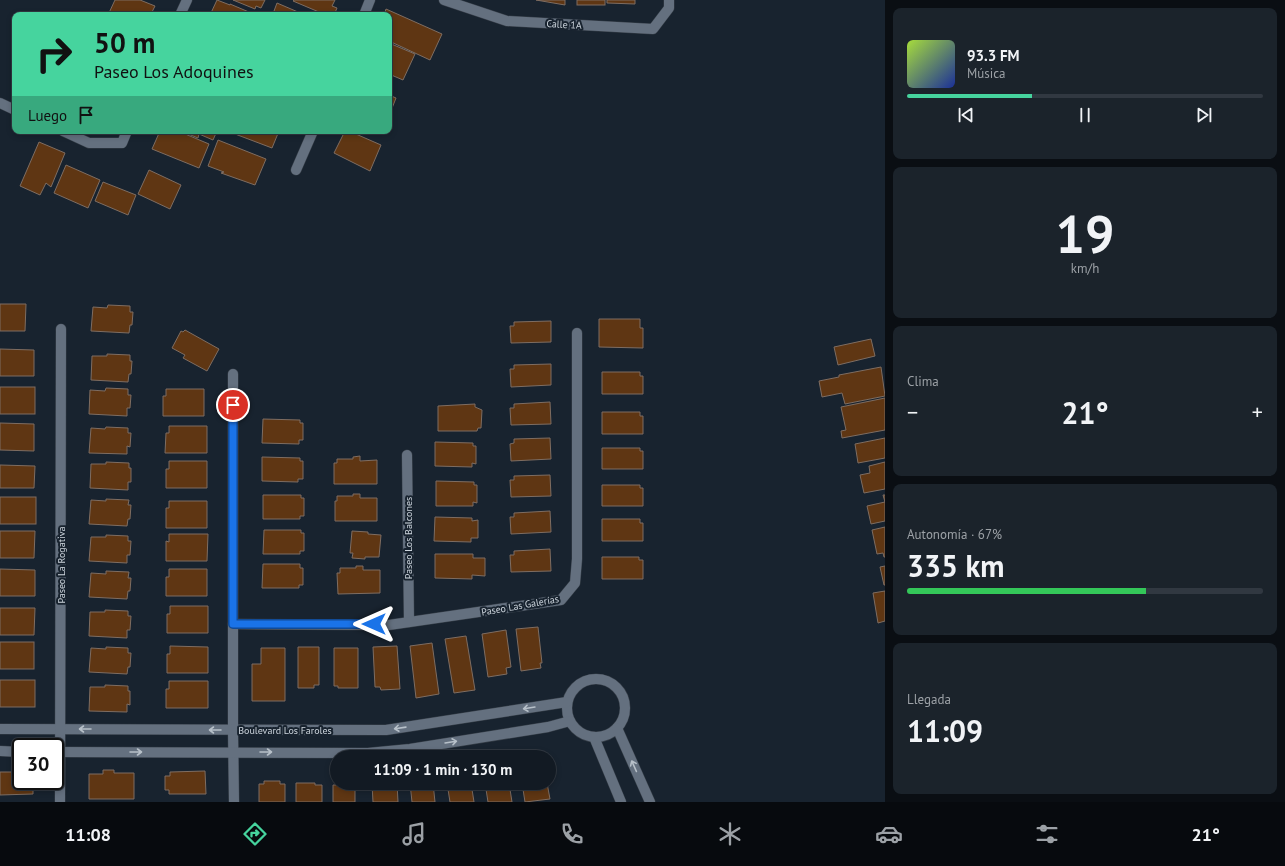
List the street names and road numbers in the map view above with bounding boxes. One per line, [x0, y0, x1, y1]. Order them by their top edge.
street label: Calle 1A [546, 17, 582, 32]
street label: Paseo Los Balcones [402, 497, 415, 579]
street label: Paseo La Rogativa [55, 526, 68, 604]
street label: Paseo Las Galerías [480, 592, 560, 619]
street label: Boulevard Los Faroles [238, 724, 332, 737]

